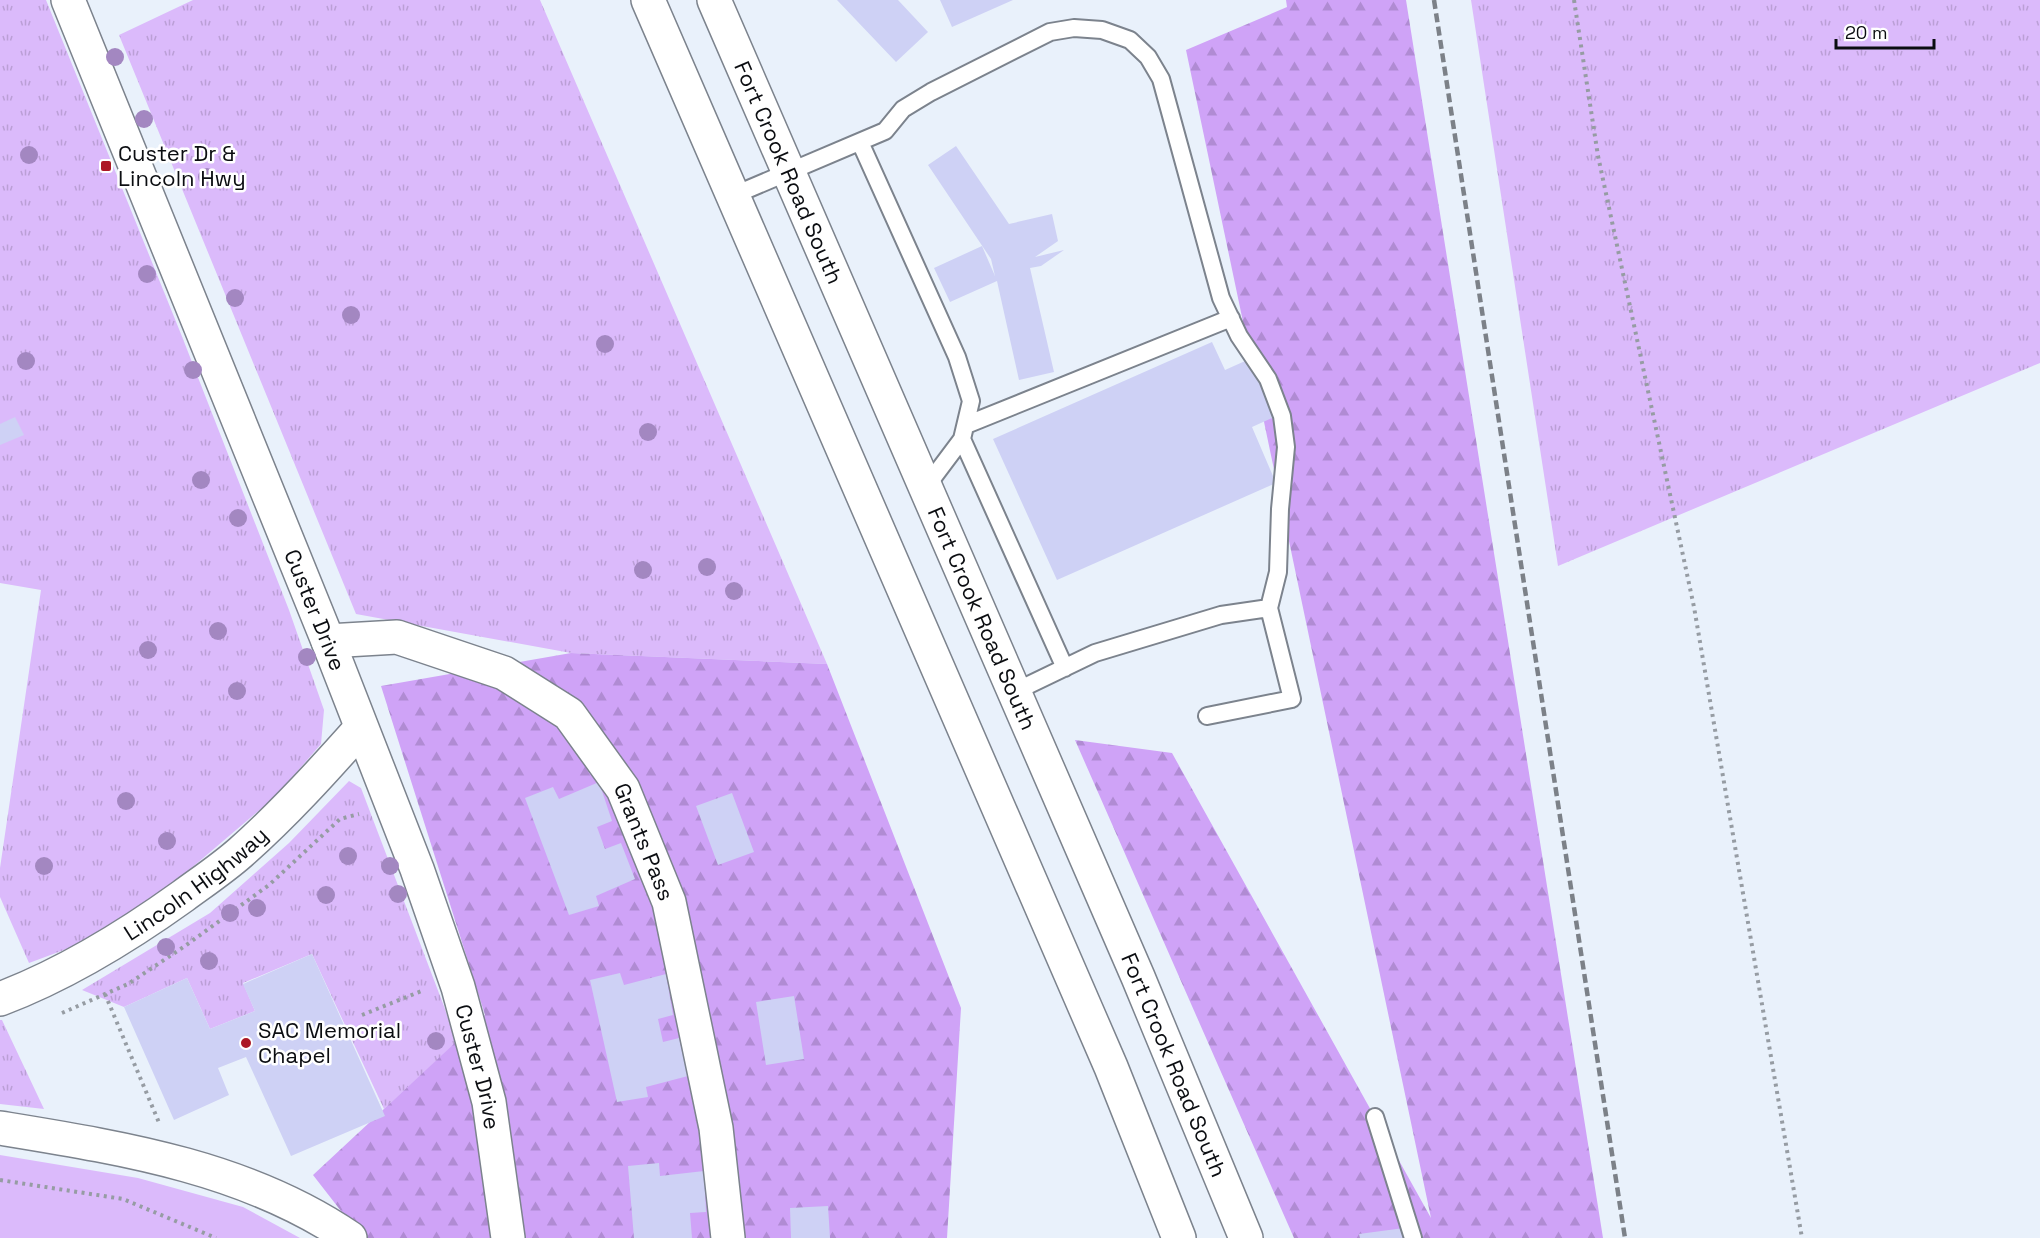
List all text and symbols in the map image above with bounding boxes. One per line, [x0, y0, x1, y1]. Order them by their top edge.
scale bar [1836, 12, 1934, 50]
text: 20 m [1845, 21, 1888, 44]
street label: Fort Crook Road South [728, 57, 849, 288]
place label: Custer Dr & Lincoln Hwy [118, 139, 246, 192]
marker: Custer Dr & Lincoln Hwy [99, 159, 113, 173]
street label: Fort Crook Road South [922, 503, 1043, 734]
street label: Custer Drive [278, 545, 352, 674]
street label: Grants Pass [608, 779, 681, 904]
street label: Lincoln Highway [118, 821, 273, 947]
street label: Fort Crook Road South [1115, 948, 1233, 1181]
street label: Custer Drive [449, 1001, 507, 1131]
place label: SAC Memorial Chapel [258, 1016, 401, 1069]
marker: SAC Memorial Chapel [239, 1036, 253, 1050]

